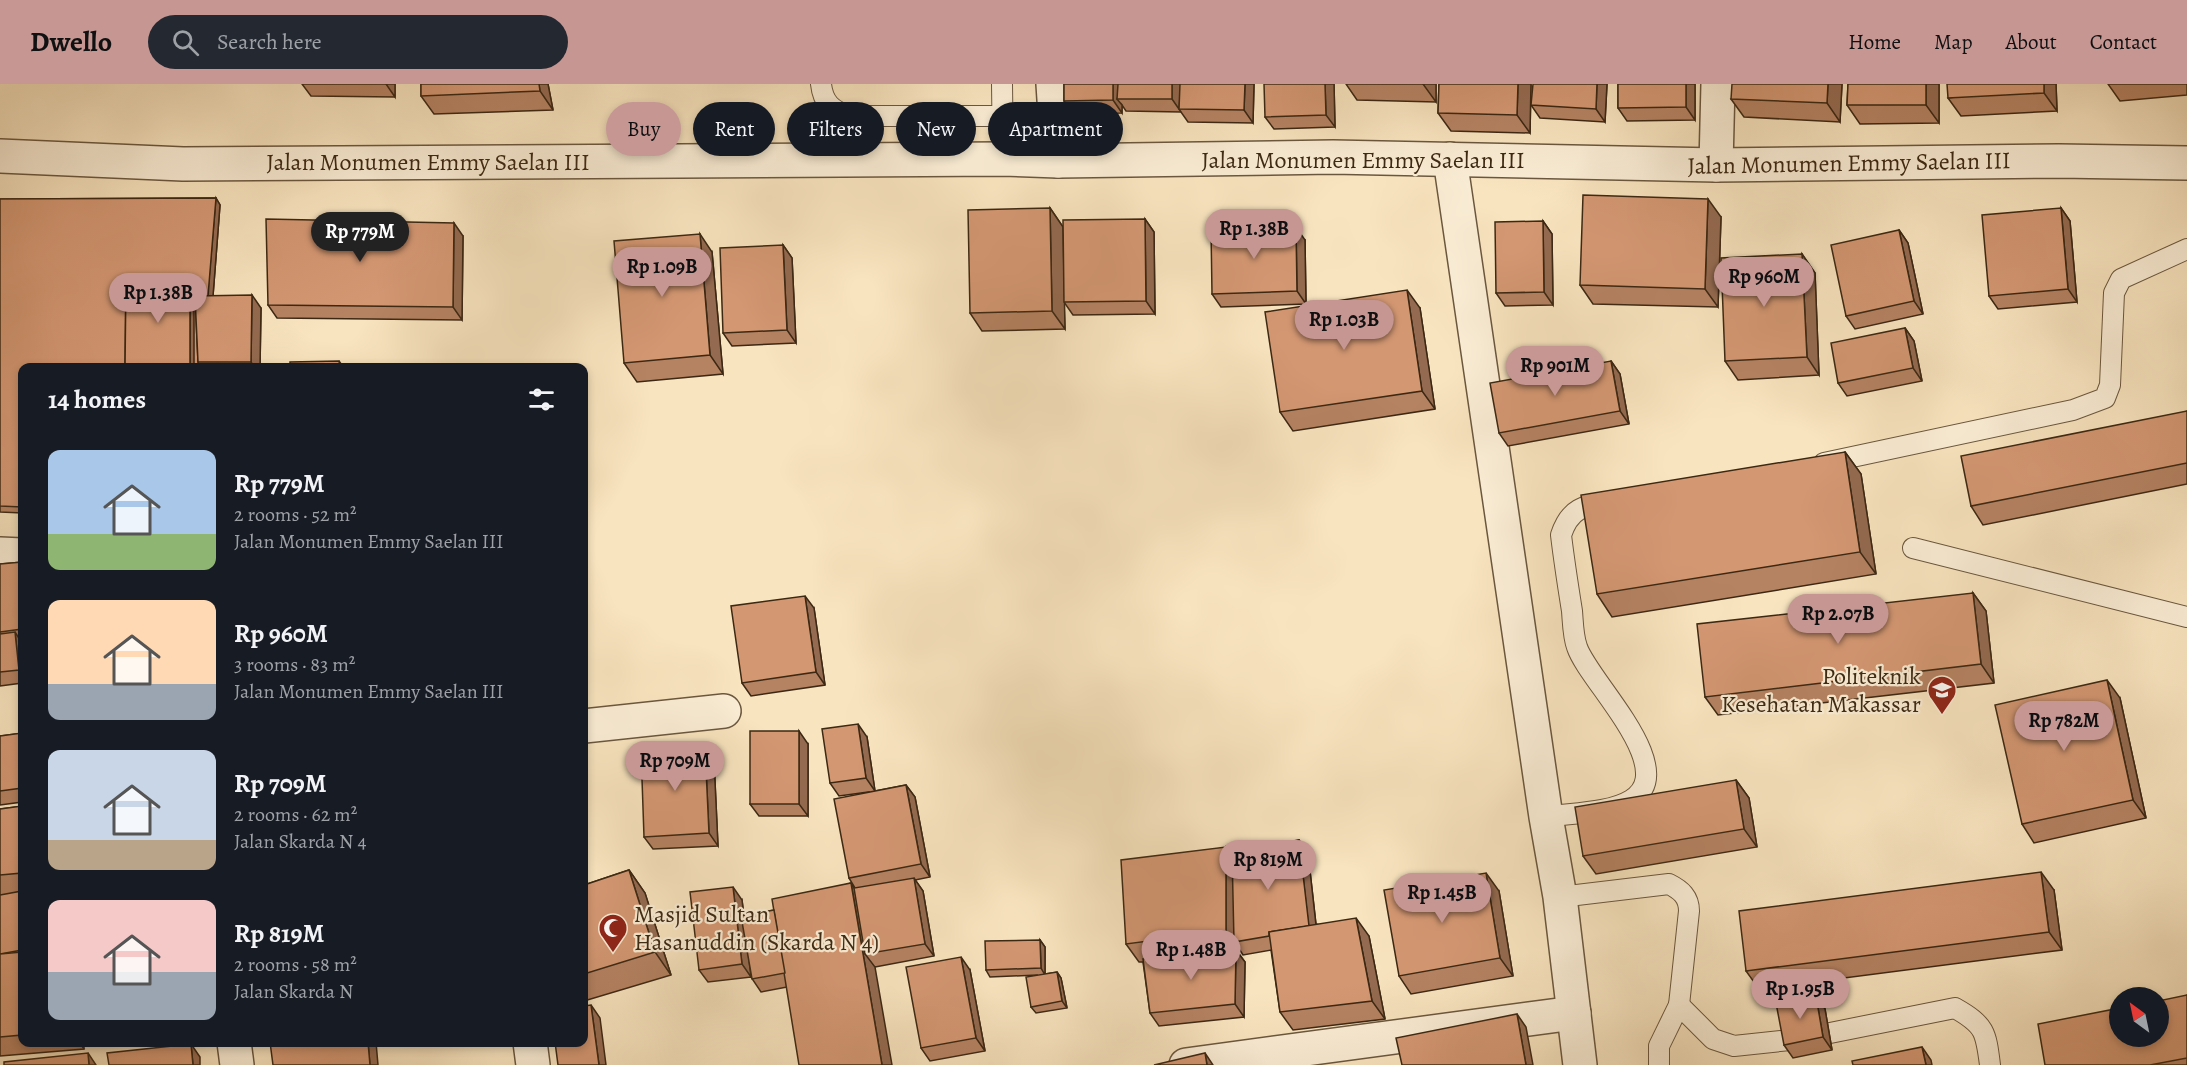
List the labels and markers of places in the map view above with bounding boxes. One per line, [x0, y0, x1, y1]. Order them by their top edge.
pin: Rp 1.38B [1192, 209, 1316, 260]
pin: Rp 779M [305, 212, 415, 263]
pin: Rp 1.09B [600, 247, 724, 298]
pin: Rp 960M [1709, 257, 1819, 308]
pin: Rp 1.38B [96, 273, 220, 324]
pin: Rp 1.03B [1282, 300, 1406, 351]
pin: Rp 901M [1500, 346, 1610, 397]
pin: Rp 2.07B [1776, 594, 1900, 645]
place label: Politeknik Kesehatan Makassar [1721, 660, 1921, 720]
school or university icon: Politeknik Kesehatan Makassar [1926, 674, 1958, 716]
pin: Rp 782M [2009, 701, 2119, 752]
pin: Rp 709M [620, 741, 730, 792]
pin: Rp 819M [1213, 840, 1323, 891]
pin: Rp 1.45B [1380, 873, 1504, 924]
place label: Masjid Sultan Hasanuddin (Skarda N 4) [634, 898, 879, 958]
mosque icon: Masjid Sultan Hasanuddin (Skarda N 4) [597, 912, 629, 954]
pin: Rp 1.48B [1129, 930, 1253, 981]
pin: Rp 1.95B [1738, 969, 1862, 1020]

